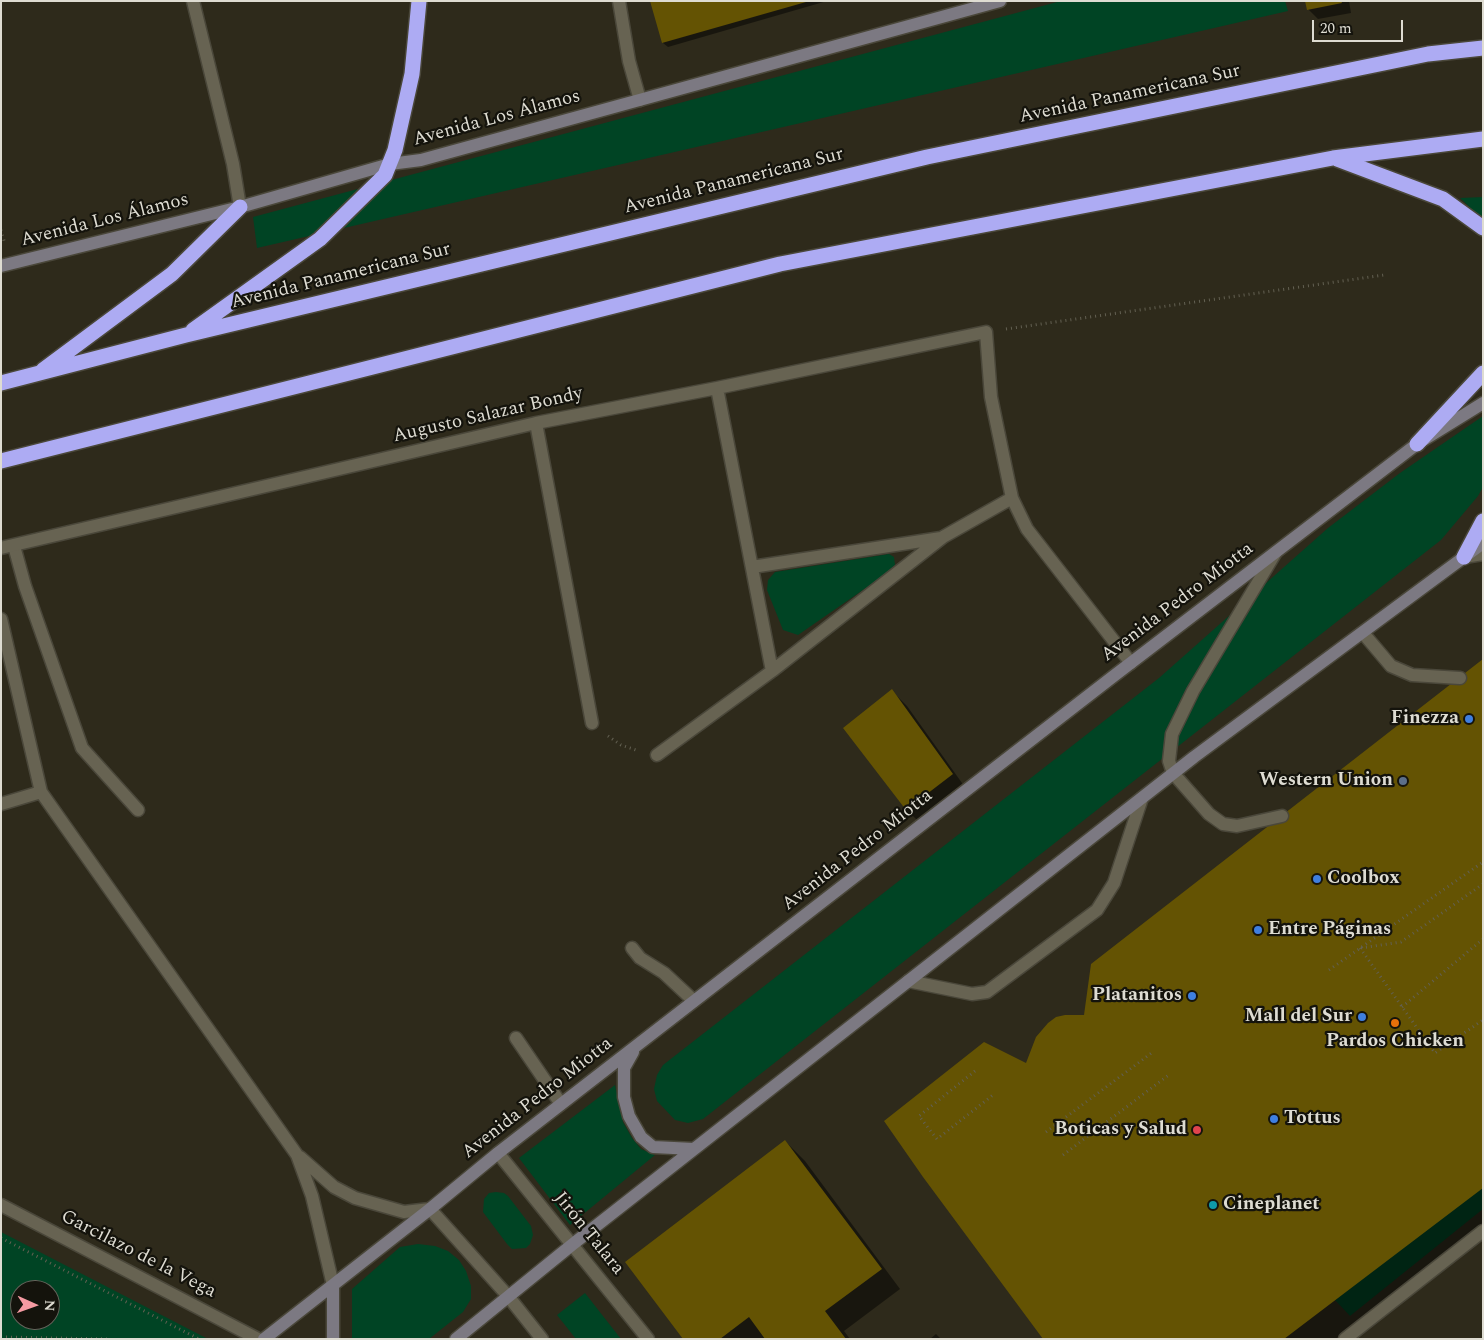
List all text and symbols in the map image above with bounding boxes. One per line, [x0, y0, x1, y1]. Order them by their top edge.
scale bar [1314, 10, 1405, 42]
text: 20 m [1320, 17, 1352, 40]
street label: Avenida Panamericana Sur [1017, 60, 1243, 130]
street label: Avenida Los Álamos [411, 86, 583, 152]
street label: Avenida Panamericana Sur [622, 144, 846, 220]
street label: Avenida Los Álamos [19, 189, 191, 253]
street label: Avenida Panamericana Sur [229, 239, 453, 315]
street label: Augusto Salazar Bondy [391, 383, 585, 449]
street label: Avenida Pedro Miotta [1097, 538, 1259, 668]
place label: Finezza [1391, 708, 1459, 730]
marker: Finezza [1463, 713, 1475, 725]
place label: Western Union [1259, 770, 1393, 792]
marker: Western Union [1397, 775, 1409, 787]
street label: Avenida Pedro Miotta [778, 785, 938, 917]
place label: Coolbox [1327, 868, 1400, 890]
marker: Coolbox [1311, 873, 1323, 885]
place label: Entre Páginas [1268, 919, 1391, 941]
marker: Entre Páginas [1252, 924, 1264, 936]
place label: Platanitos [1092, 985, 1182, 1007]
marker: Platanitos [1186, 990, 1198, 1002]
place label: Mall del Sur [1245, 1006, 1352, 1028]
marker: Mall del Sur [1356, 1011, 1368, 1023]
marker: Pardos Chicken [1389, 1017, 1401, 1029]
place label: Pardos Chicken [1326, 1031, 1464, 1053]
street label: Avenida Pedro Miotta [458, 1033, 618, 1165]
place label: Tottus [1284, 1108, 1341, 1130]
marker: Tottus [1268, 1113, 1280, 1125]
place label: Boticas y Salud [1054, 1119, 1187, 1141]
marker: Boticas y Salud [1191, 1124, 1203, 1136]
street label: Jirón Talara [548, 1188, 628, 1280]
place label: Cineplanet [1223, 1194, 1320, 1216]
marker: Cineplanet [1207, 1199, 1219, 1211]
street label: Garcilazo de la Vega [57, 1206, 219, 1304]
north arrow [10, 1280, 60, 1330]
text: N [39, 1299, 60, 1312]

